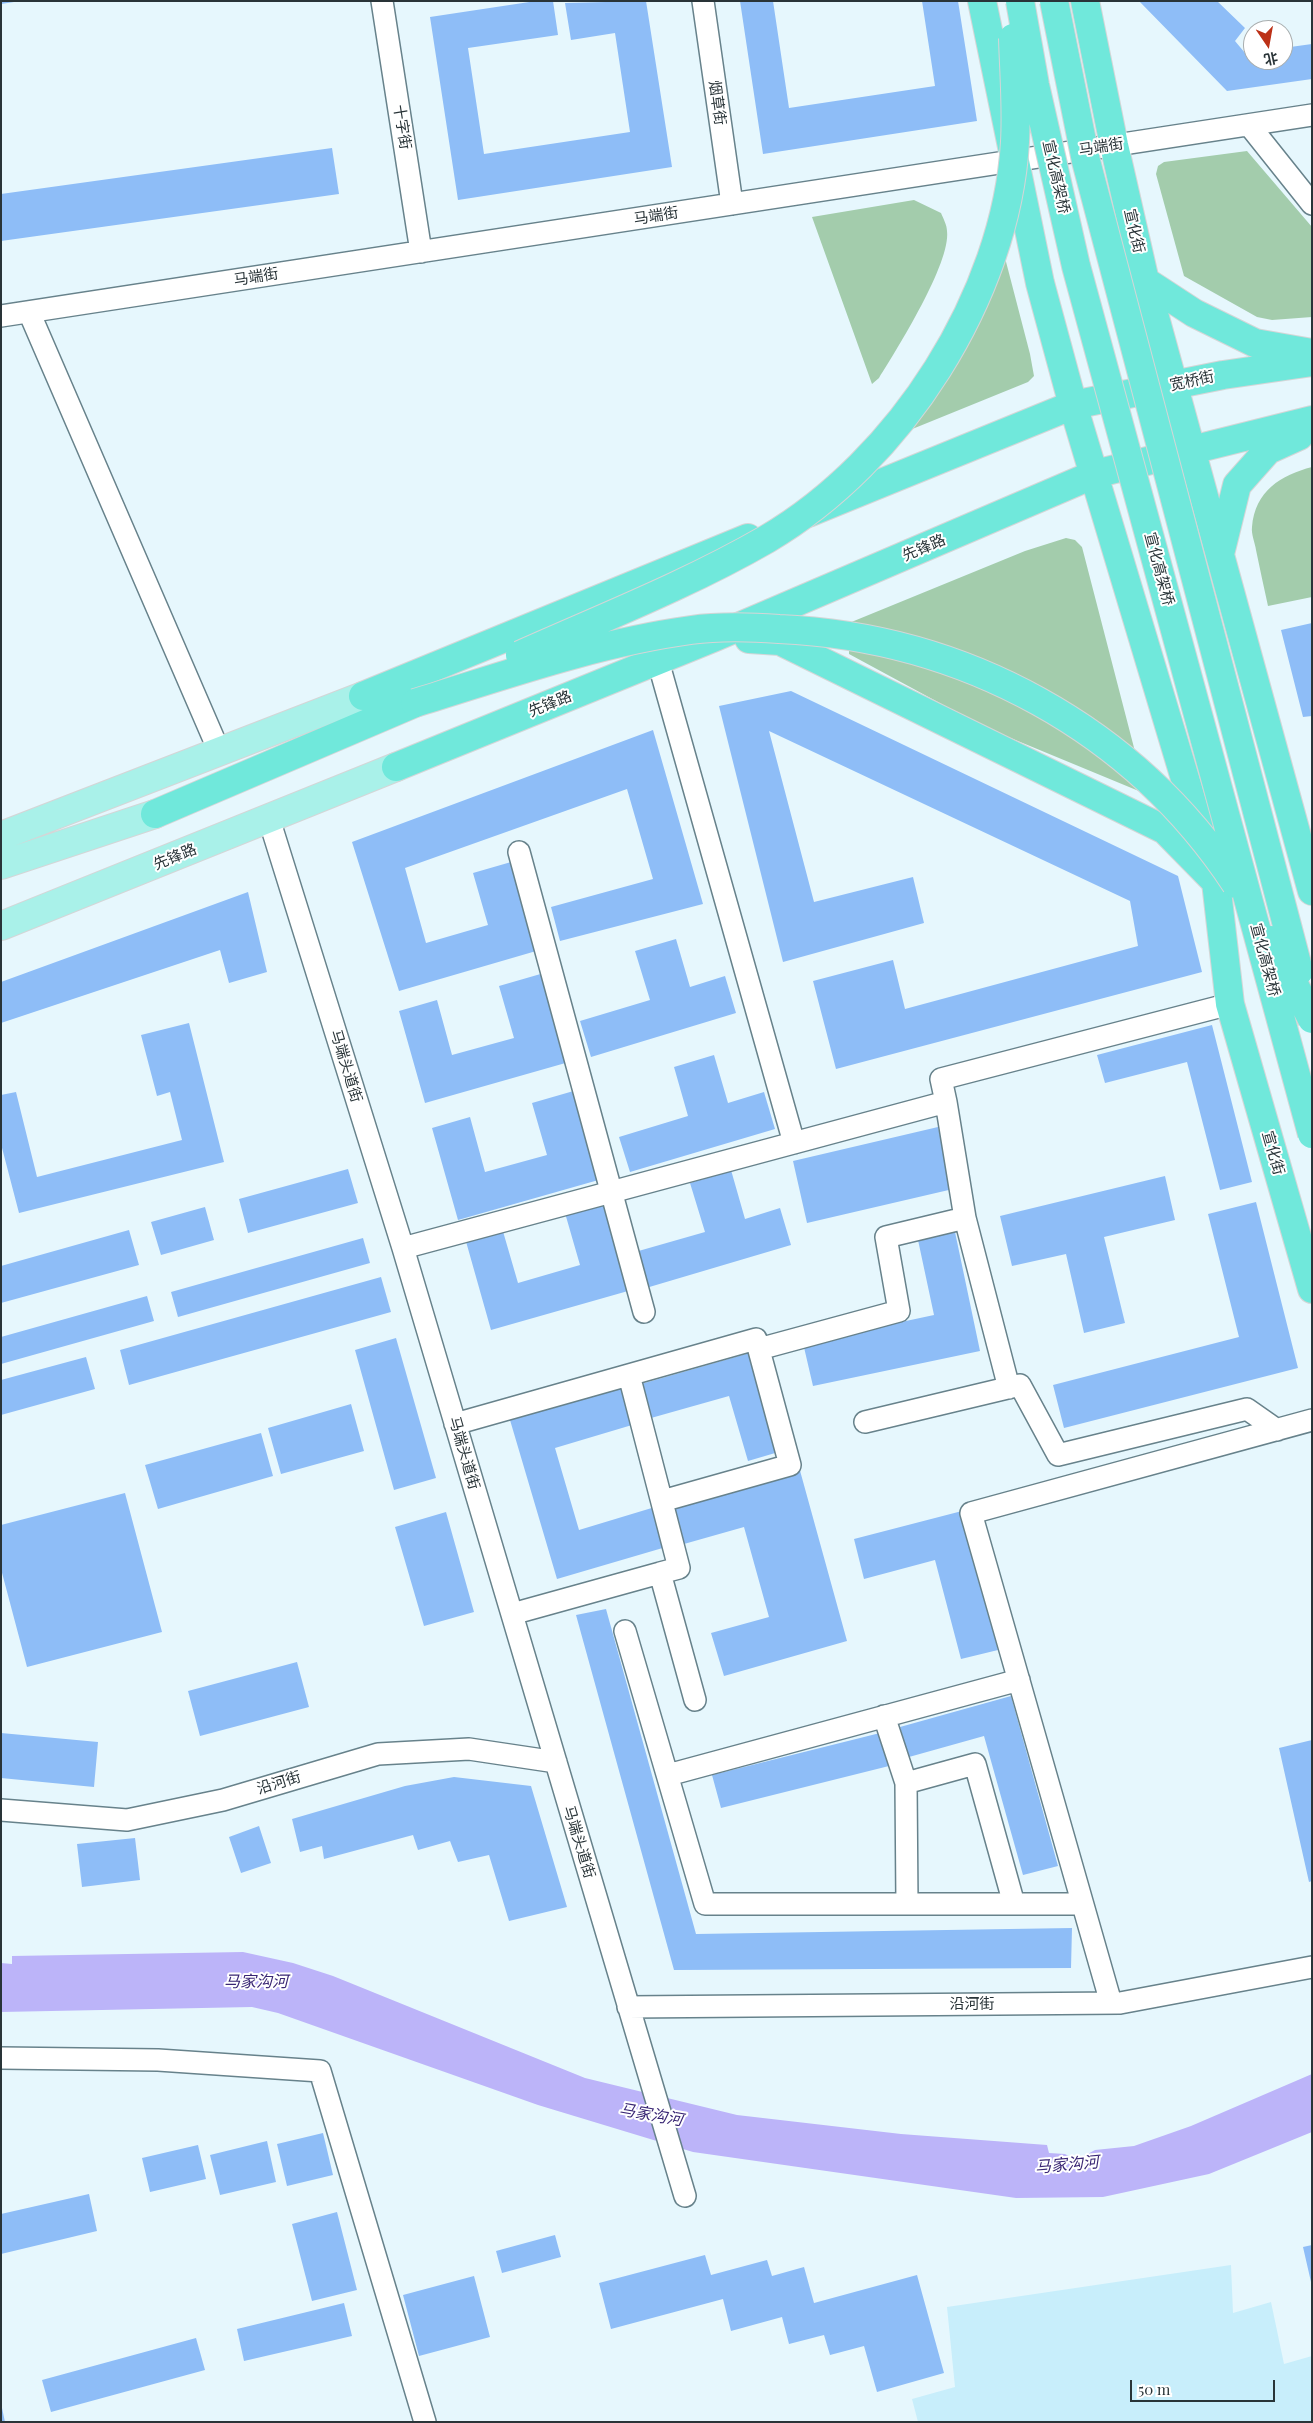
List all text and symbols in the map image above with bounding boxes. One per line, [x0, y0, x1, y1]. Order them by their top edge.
north arrow [1243, 20, 1293, 70]
text: 北 [1262, 48, 1280, 70]
street label: 烟草街 [705, 79, 729, 127]
street label: 十字街 [390, 103, 414, 151]
street label: 马端街 [1077, 135, 1125, 159]
street label: 宣化高架桥 [1039, 138, 1073, 216]
street label: 马端街 [632, 204, 680, 228]
street label: 宣化街 [1120, 207, 1148, 255]
street label: 马端街 [232, 265, 280, 289]
street label: 宽桥街 [1168, 368, 1216, 394]
street label: 宣化高架桥 [1141, 530, 1177, 608]
street label: 先锋路 [900, 531, 948, 565]
street label: 先锋路 [526, 687, 574, 721]
street label: 先锋路 [151, 840, 199, 874]
street label: 宣化高架桥 [1247, 921, 1283, 999]
street label: 马端头道街 [326, 1028, 366, 1104]
street label: 宣化街 [1258, 1129, 1288, 1177]
street label: 马端头道街 [445, 1414, 483, 1492]
street label: 沿河街 [255, 1768, 303, 1798]
street label: 马端头道街 [559, 1804, 599, 1880]
water label: 马家沟河 [224, 1972, 288, 1992]
street label: 沿河街 [950, 1995, 994, 2013]
water label: 马家沟河 [618, 2100, 684, 2130]
water label: 马家沟河 [1034, 2153, 1100, 2177]
scale bar [1133, 2370, 1278, 2402]
text: 50 m [1138, 2379, 1170, 2399]

